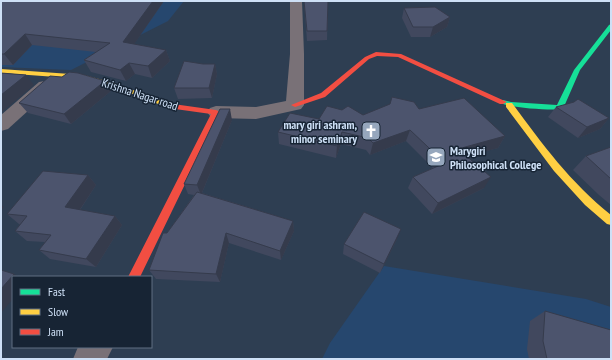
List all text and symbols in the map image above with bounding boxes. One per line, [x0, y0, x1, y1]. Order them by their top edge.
street label: Krishna Nagar road [100, 75, 180, 113]
place label: mary giri ashram, minor seminary [283, 117, 357, 146]
church icon: mary giri ashram, minor seminary [360, 120, 382, 142]
place label: Marygiri Philosophical College [450, 143, 541, 172]
school or university icon: Marygiri Philosophical College [425, 146, 447, 168]
legend [12, 276, 152, 348]
text: Fast [48, 284, 66, 299]
text: Slow [48, 304, 69, 319]
text: Jam [47, 324, 64, 339]

